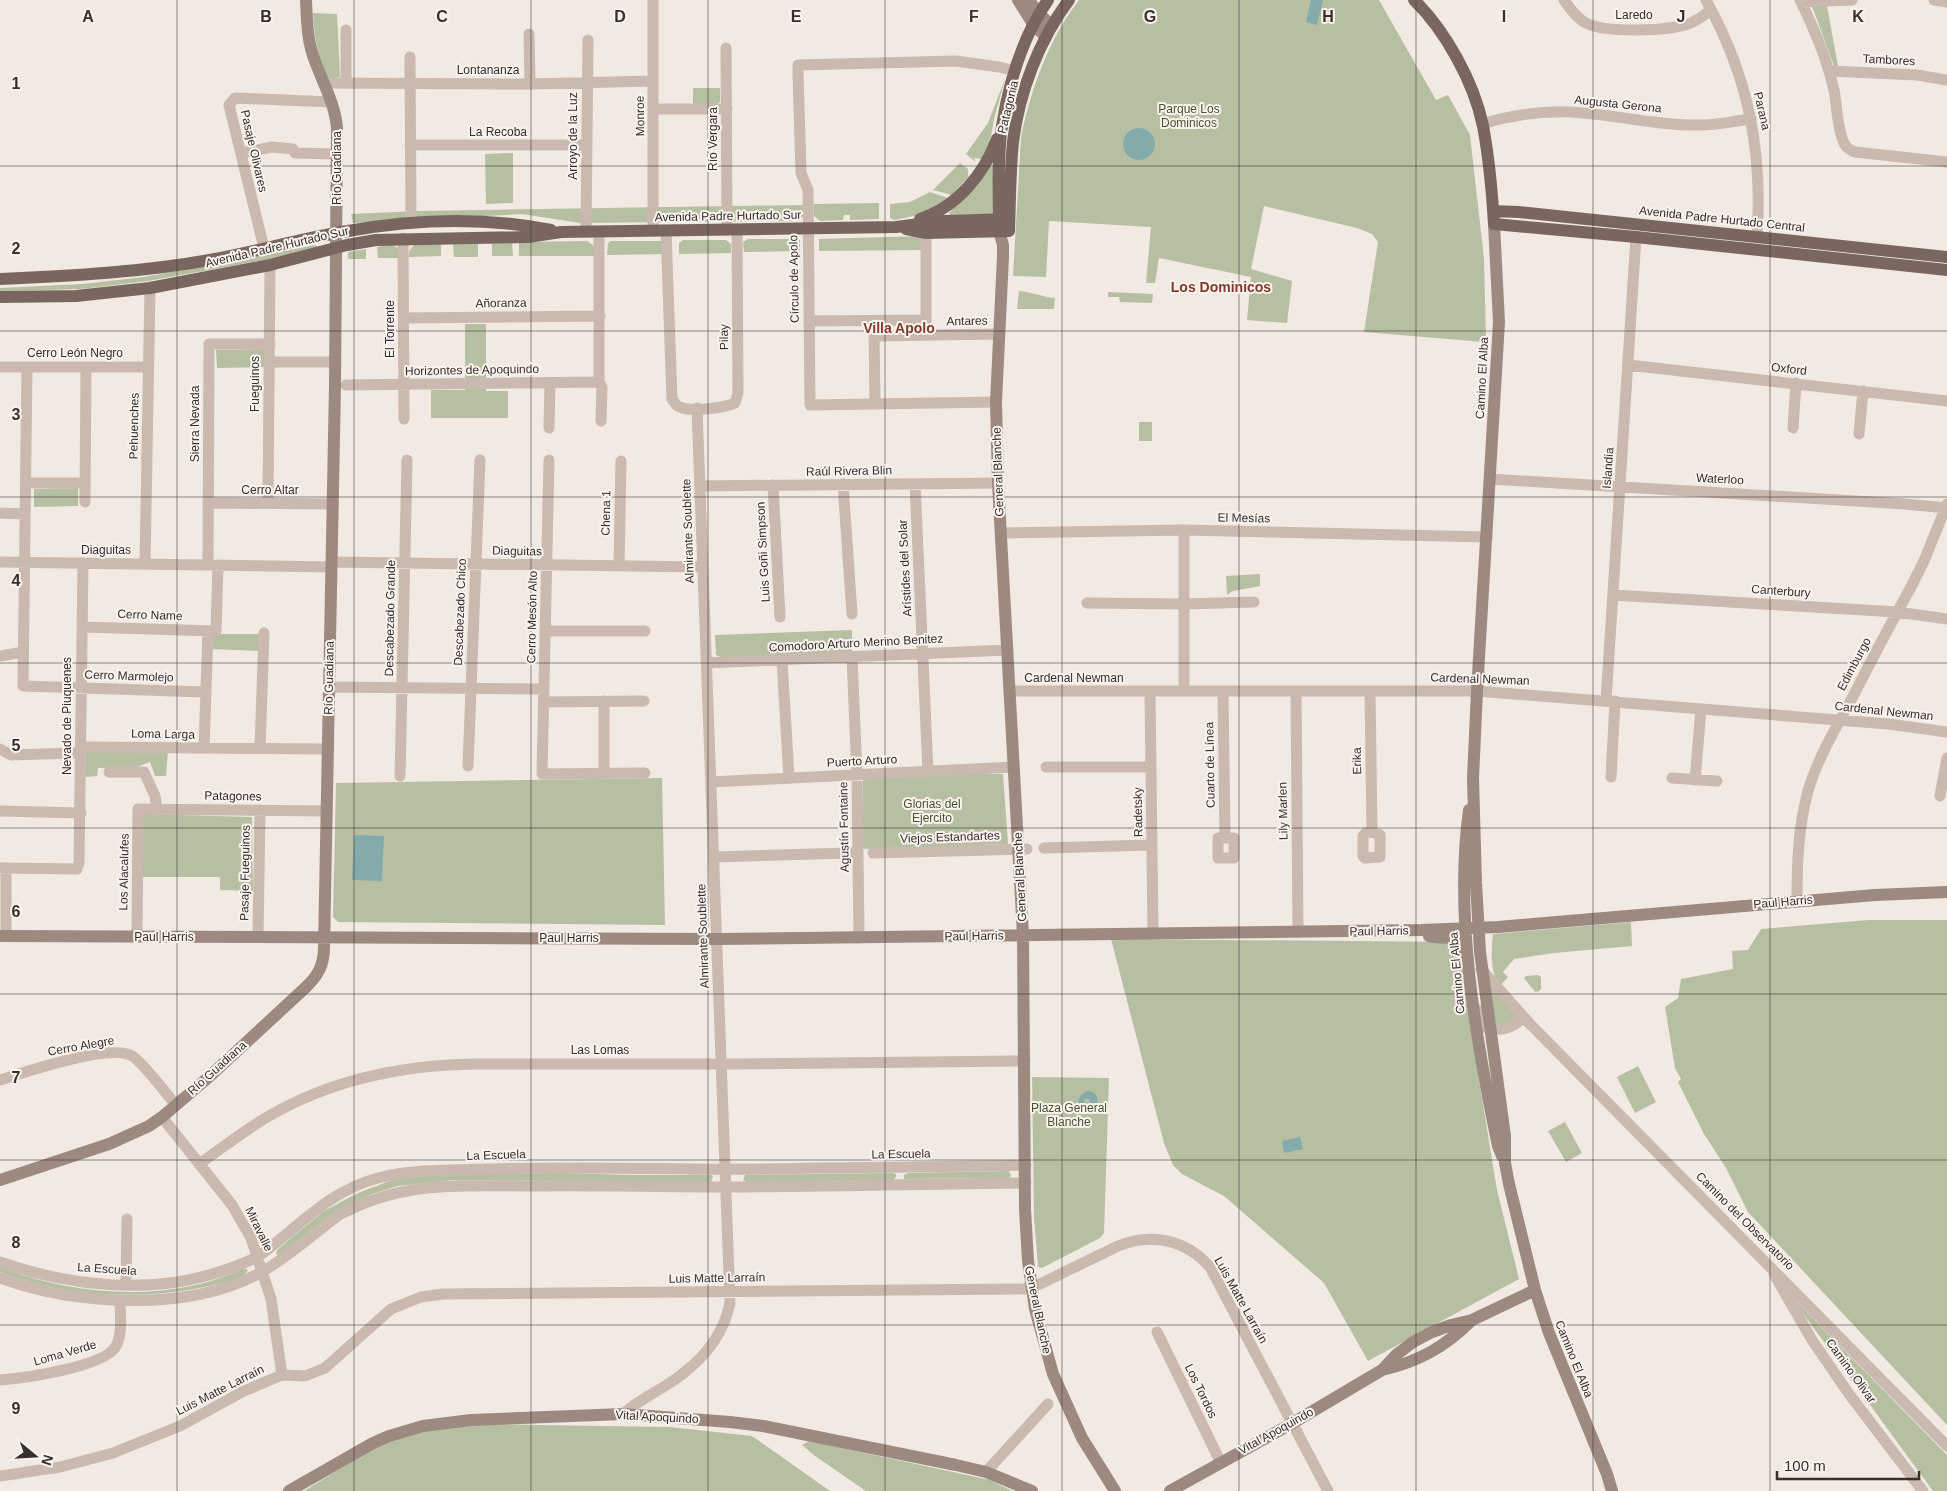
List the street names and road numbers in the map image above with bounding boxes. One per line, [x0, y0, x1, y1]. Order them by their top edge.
street label: Laredo [1615, 8, 1653, 22]
street label: Tambores [1862, 52, 1916, 68]
street label: Lontananza [457, 63, 520, 77]
street label: Patagonia [995, 79, 1021, 135]
street label: Parana [1751, 91, 1773, 132]
street label: Arroyo de la Luz [566, 92, 580, 180]
street label: Augusta Gerona [1574, 92, 1663, 116]
street label: Monroe [633, 95, 647, 136]
street label: Río Vergara [706, 107, 720, 171]
street label: Pasaje Olivares [238, 108, 270, 194]
street label: La Recoba [469, 125, 527, 139]
street label: Río Guadiana [330, 131, 344, 205]
street label: Avenida Padre Hurtado Central [1638, 203, 1806, 235]
street label: Avenida Padre Hurtado Sur [655, 208, 801, 224]
street label: Avenida Padre Hurtado Sur [204, 224, 350, 270]
street label: Círculo de Apolo [786, 235, 802, 323]
street label: Añoranza [475, 296, 527, 310]
street label: El Torrente [383, 300, 397, 358]
street label: Antares [946, 314, 988, 328]
street label: Pilay [717, 324, 731, 350]
street label: Camino El Alba [1473, 336, 1491, 419]
street label: Cerro León Negro [27, 346, 123, 360]
street label: Fueguinos [248, 356, 262, 412]
street label: Oxford [1770, 360, 1808, 378]
street label: Horizontes de Apoquindo [405, 362, 539, 378]
street label: Sierra Nevada [188, 385, 202, 462]
street label: Pehuenches [126, 393, 142, 459]
street label: General Blanche [989, 427, 1007, 517]
street label: Islandia [1600, 447, 1616, 489]
street label: Raúl Rivera Blin [806, 463, 892, 479]
street label: Waterloo [1696, 471, 1744, 487]
street label: Almirante Soublette [679, 478, 697, 584]
street label: Cerro Altar [241, 483, 299, 497]
street label: Chena 1 [599, 490, 613, 536]
street label: Luis Goñi Simpson [753, 501, 773, 603]
street label: El Mesías [1218, 511, 1270, 525]
street label: Arístides del Solar [895, 519, 915, 617]
street label: Diaguitas [81, 543, 131, 557]
street label: Diaguitas [492, 544, 542, 558]
street label: Descabezado Chico [451, 558, 469, 666]
street label: Descabezado Grande [382, 559, 398, 676]
street label: Cerro Mesón Alto [524, 570, 540, 663]
street label: Canterbury [1751, 582, 1811, 600]
street label: Cerro Name [117, 607, 183, 623]
street label: Comodoro Arturo Merino Benitez [768, 631, 944, 655]
street label: Edimburgo [1834, 635, 1874, 693]
street label: Río Guadiana [321, 641, 337, 715]
street label: Nevado de Piuquenes [60, 657, 74, 775]
street label: Cerro Marmolejo [84, 667, 174, 685]
street label: Cardenal Newman [1430, 670, 1530, 688]
street label: Cardenal Newman [1024, 671, 1124, 685]
street label: Cardenal Newman [1834, 699, 1934, 723]
street label: Cuarto de Línea [1202, 722, 1218, 808]
street label: Loma Larga [131, 726, 195, 742]
street label: Erika [1350, 747, 1364, 775]
street label: Puerto Arturo [826, 752, 898, 770]
street label: Agustín Fontaine [836, 781, 852, 872]
street label: Lily Marlen [1275, 782, 1291, 840]
street label: Radetsky [1131, 787, 1145, 837]
street label: Patagones [204, 789, 262, 803]
street label: Pasaje Fueguinos [237, 825, 253, 921]
street label: Viejos Estandartes [900, 828, 1000, 846]
street label: General Blanche [1011, 832, 1029, 922]
street label: Los Alacalufes [116, 833, 132, 911]
street label: Almirante Soublette [694, 883, 712, 989]
street label: Paul Harris [1753, 892, 1813, 912]
street label: Paul Harris [1349, 923, 1409, 939]
street label: Paul Harris [944, 928, 1004, 944]
street label: Paul Harris [134, 930, 194, 944]
street label: Paul Harris [539, 931, 599, 945]
street label: Camino El Alba [1446, 931, 1468, 1014]
street label: Cerro Alegre [47, 1033, 116, 1059]
street label: Río Guadiana [185, 1038, 249, 1098]
street label: Las Lomas [571, 1043, 629, 1057]
street label: La Escuela [871, 1146, 931, 1162]
street label: La Escuela [466, 1147, 526, 1163]
street label: Camino del Observatorio [1693, 1169, 1797, 1273]
street label: Miravalle [242, 1204, 276, 1254]
street label: Luis Matte Larraín [1211, 1254, 1271, 1346]
street label: La Escuela [77, 1260, 137, 1278]
street label: General Blanche [1022, 1265, 1054, 1355]
street label: Luis Matte Larraín [669, 1270, 765, 1286]
street label: Camino El Alba [1552, 1318, 1596, 1400]
street label: Camino Olivar [1823, 1336, 1879, 1406]
street label: Loma Verde [32, 1337, 98, 1369]
street label: Luis Matte Larraín [174, 1362, 266, 1418]
street label: Los Tordos [1182, 1362, 1220, 1420]
street label: Vital Apoquindo [1236, 1405, 1316, 1457]
street label: Vital Apoquindo [615, 1408, 699, 1426]

